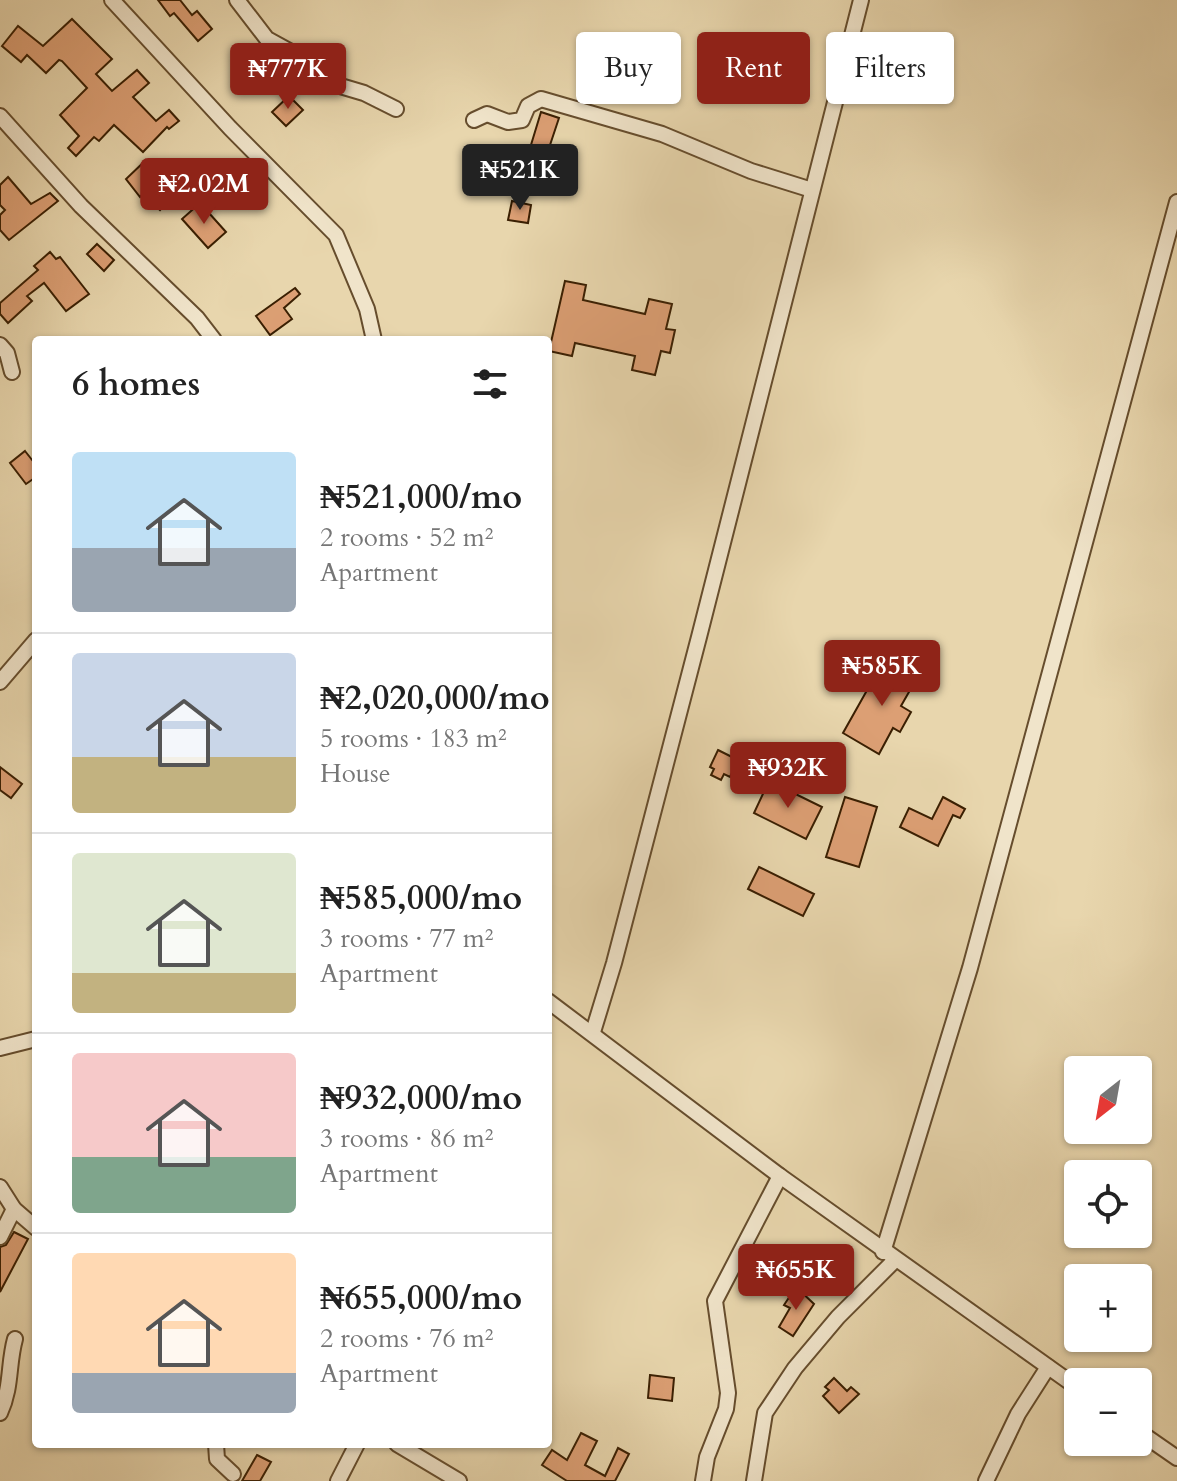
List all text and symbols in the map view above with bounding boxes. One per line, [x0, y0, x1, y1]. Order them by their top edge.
chip: Buy [576, 32, 681, 104]
chip: Rent [697, 32, 810, 104]
chip: Filters [826, 32, 954, 104]
pin: ₦777K [232, 43, 344, 111]
text: ₦777K [248, 51, 328, 86]
pin: ₦521K [464, 144, 576, 212]
text: ₦521K [480, 152, 560, 187]
pin: ₦2.02M [139, 158, 269, 226]
text: ₦2.02M [158, 166, 250, 201]
text: 6 homes [72, 361, 200, 407]
icon: filters [468, 362, 512, 406]
text: ₦521,000/mo [320, 474, 522, 520]
icon: home [136, 484, 232, 580]
text: 2 rooms · 52 m² [320, 520, 493, 555]
text: Apartment [320, 555, 438, 590]
pin: ₦585K [826, 640, 938, 708]
text: ₦585K [842, 648, 922, 683]
text: ₦2,020,000/mo [320, 675, 550, 721]
icon: home [136, 685, 232, 781]
text: 5 rooms · 183 m² [320, 721, 507, 756]
pin: ₦932K [732, 742, 844, 810]
text: ₦932K [748, 750, 828, 785]
text: House [320, 756, 391, 791]
text: ₦585,000/mo [320, 875, 522, 921]
icon: home [136, 885, 232, 981]
text: 3 rooms · 77 m² [320, 921, 493, 956]
text: Apartment [320, 956, 438, 991]
north arrow [1064, 1056, 1152, 1144]
map controls [1064, 1056, 1152, 1456]
text: ₦932,000/mo [320, 1075, 522, 1121]
icon: home [136, 1085, 232, 1181]
text: 3 rooms · 86 m² [320, 1121, 493, 1156]
text: Apartment [320, 1156, 438, 1191]
button: locate [1064, 1160, 1152, 1248]
pin: ₦655K [740, 1244, 852, 1312]
text: ₦655K [756, 1252, 836, 1287]
button: + [1064, 1264, 1152, 1352]
text: ₦655,000/mo [320, 1275, 522, 1321]
icon: home [136, 1285, 232, 1381]
text: 2 rooms · 76 m² [320, 1321, 493, 1356]
text: Apartment [320, 1356, 438, 1391]
button: − [1064, 1368, 1152, 1456]

